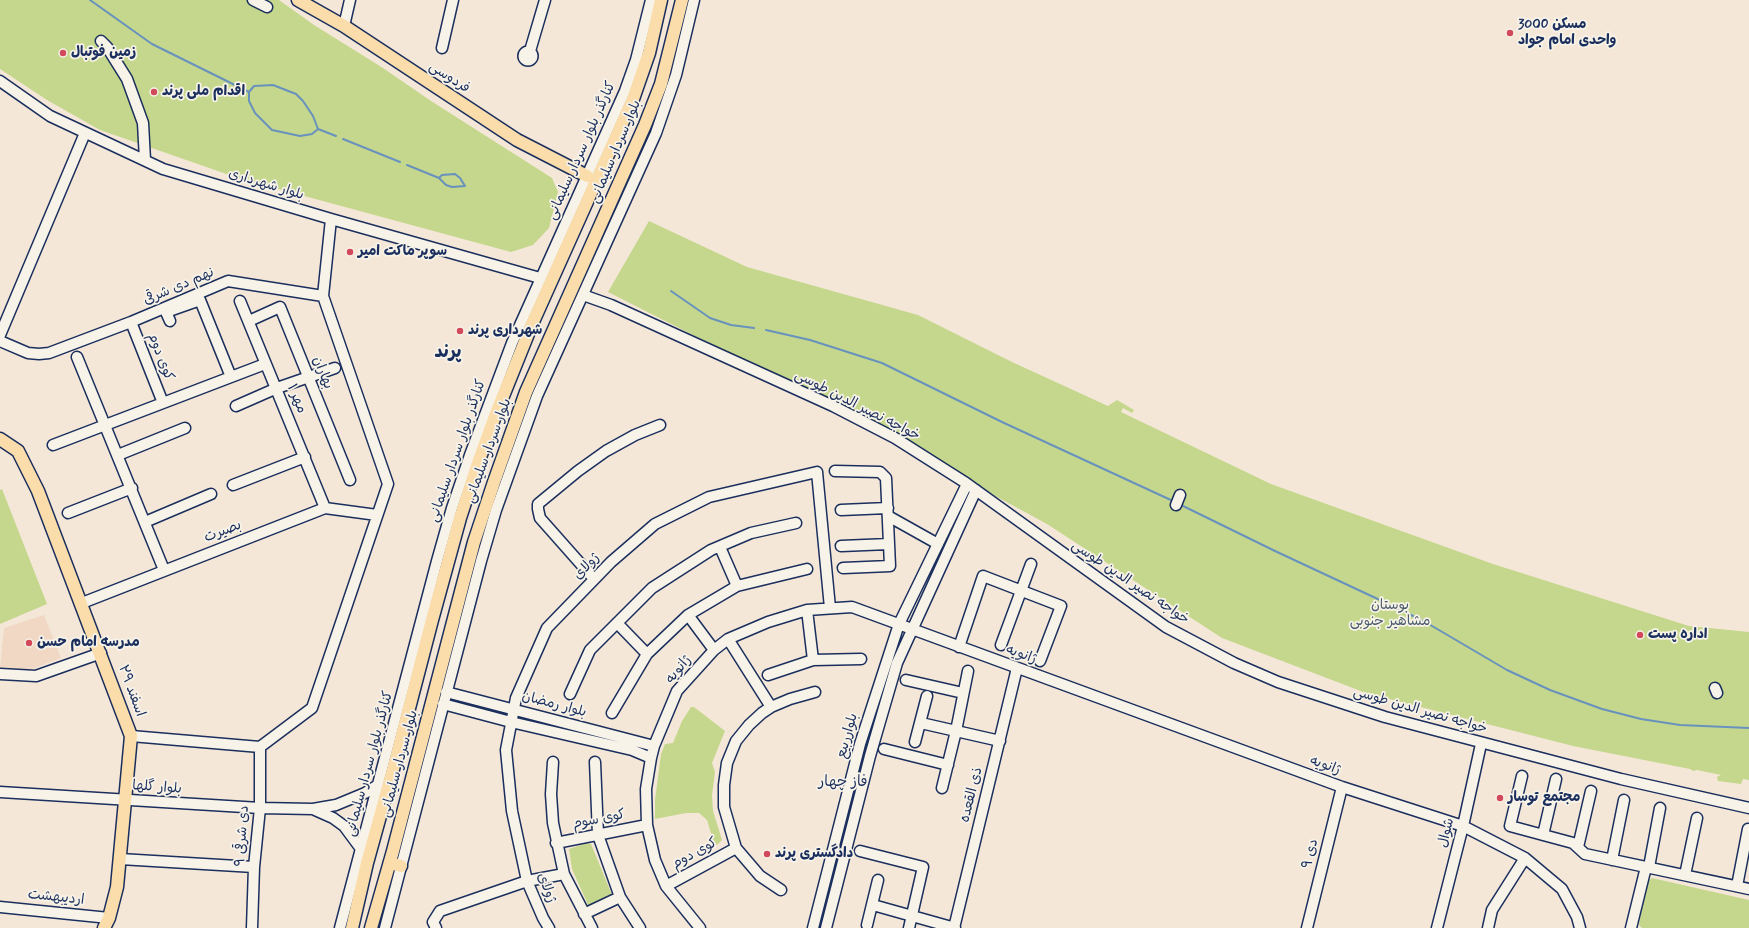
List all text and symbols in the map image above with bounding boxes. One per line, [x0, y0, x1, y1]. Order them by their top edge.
place label: مسکن 3000 واحدی امام جواد [1518, 17, 1617, 50]
marker: مسکن 3000 واحدی امام جواد [1505, 28, 1515, 38]
place label: زمین فوتبال [71, 45, 136, 61]
marker: زمین فوتبال [58, 48, 68, 58]
street label: فردوسی [425, 59, 473, 97]
street label: کنارگذر بلوار سردار سلیمانی [544, 79, 620, 223]
place label: اقدام ملی پرند [162, 84, 245, 100]
marker: اقدام ملی پرند [149, 87, 159, 97]
street label: بلوار سردار سلیمانی [587, 98, 645, 206]
street label: بلوار شهرداری [226, 166, 306, 204]
place label: سوپر ماکت امیر [358, 244, 447, 260]
marker: سوپر ماکت امیر [345, 247, 355, 257]
street label: نهم دی شرقی [141, 265, 217, 309]
place label: شهرداری پرند [468, 323, 542, 339]
marker: شهرداری پرند [455, 326, 465, 336]
street label: کوی دوم [143, 331, 177, 383]
district label: پرند [434, 342, 462, 364]
street label: بهاران [308, 354, 336, 392]
street label: خواجه نصیر الدین طوسی [792, 367, 922, 445]
street label: کنارگذر بلوار سردار سلیمانی [426, 377, 490, 525]
street label: مهر ۱ [282, 382, 310, 416]
street label: بلوار سردار سلیمانی [462, 396, 516, 506]
street label: بصیرت [202, 517, 244, 547]
street label: خواجه نصیر الدین طوسی [1068, 537, 1192, 629]
street label: ژولای [570, 550, 604, 584]
park label: بوستان مشاهیر جنوبی [1350, 598, 1430, 630]
place label: اداره پست [1648, 627, 1707, 643]
marker: اداره پست [1635, 630, 1645, 640]
place label: مدرسه امام حسن [37, 635, 140, 651]
marker: مدرسه امام حسن [24, 638, 34, 648]
street label: ژانویه [1003, 642, 1039, 668]
street label: ژانویه [662, 653, 696, 687]
street label: ۲۹ اسفند [114, 663, 148, 719]
street label: خواجه نصیر الدین طوسی [1351, 684, 1489, 738]
street label: بلوار رمضان [520, 688, 588, 722]
street label: کنارگذر بلوار سردار سلیمانی [343, 689, 397, 839]
street label: بلوار سردار سلیمانی [378, 709, 422, 819]
street label: بلوارربیع [834, 711, 862, 761]
street label: ژانویه [1307, 753, 1343, 779]
street label: ذی القعده [957, 766, 987, 824]
district label: فاز چهار [819, 774, 867, 792]
street label: بلوار گلها [132, 778, 182, 798]
place label: مجتمع توسار [1508, 790, 1580, 806]
marker: مجتمع توسار [1495, 793, 1505, 803]
street label: ۹ دی شرقی [232, 805, 254, 867]
street label: کوی سوم [571, 807, 627, 833]
street label: شوال [1435, 816, 1459, 850]
street label: کوی دوم [669, 835, 721, 873]
street label: ۹ دی [1299, 837, 1323, 871]
place label: دادگستری پرند [775, 846, 853, 862]
marker: دادگستری پرند [762, 849, 772, 859]
street label: ژولای [533, 871, 559, 905]
street label: اردیبهشت [27, 887, 85, 909]

